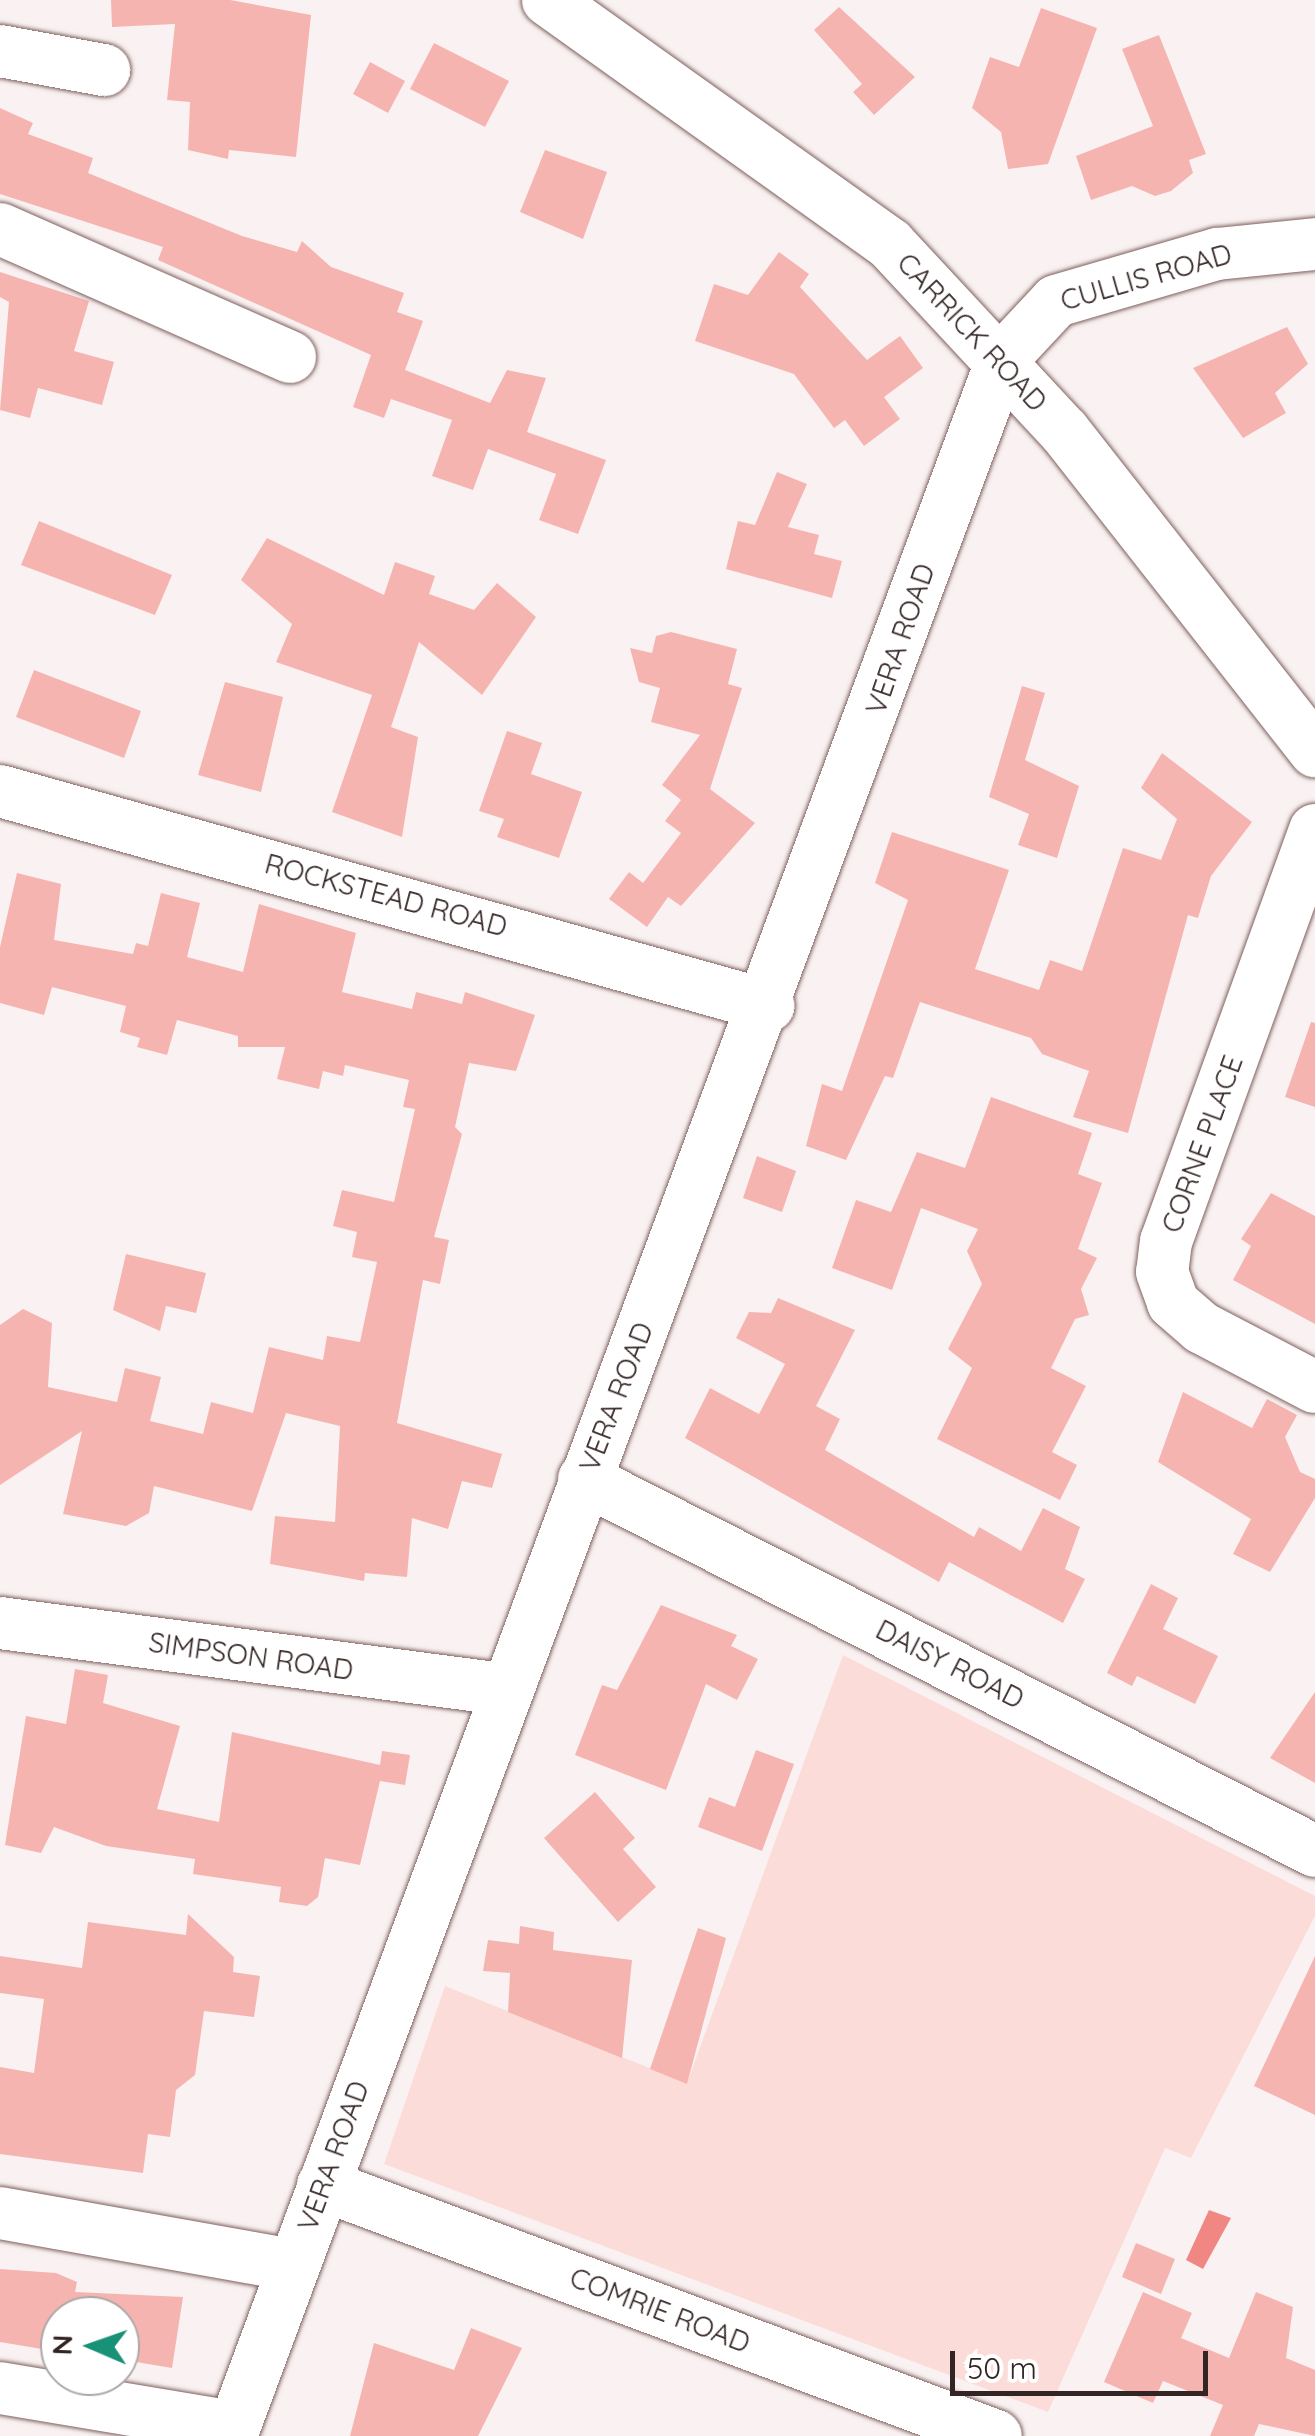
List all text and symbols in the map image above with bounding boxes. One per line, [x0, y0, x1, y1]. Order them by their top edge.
street label: CULLIS ROAD [1057, 237, 1235, 317]
street label: CARRICK ROAD [890, 246, 1054, 418]
street label: VERA ROAD [859, 559, 941, 719]
street label: ROCKSTEAD ROAD [261, 847, 511, 943]
street label: CORNE PLACE [1154, 1051, 1250, 1237]
street label: VERA ROAD [572, 1318, 660, 1476]
street label: DAISY ROAD [870, 1612, 1030, 1716]
street label: SIMPSON ROAD [147, 1625, 355, 1687]
street label: VERA ROAD [290, 2076, 376, 2236]
street label: COMRIE ROAD [565, 2260, 755, 2360]
north arrow [40, 2296, 140, 2396]
scale bar [955, 2331, 1212, 2393]
text: N [44, 2334, 79, 2356]
text: 50 m [967, 2349, 1037, 2387]

